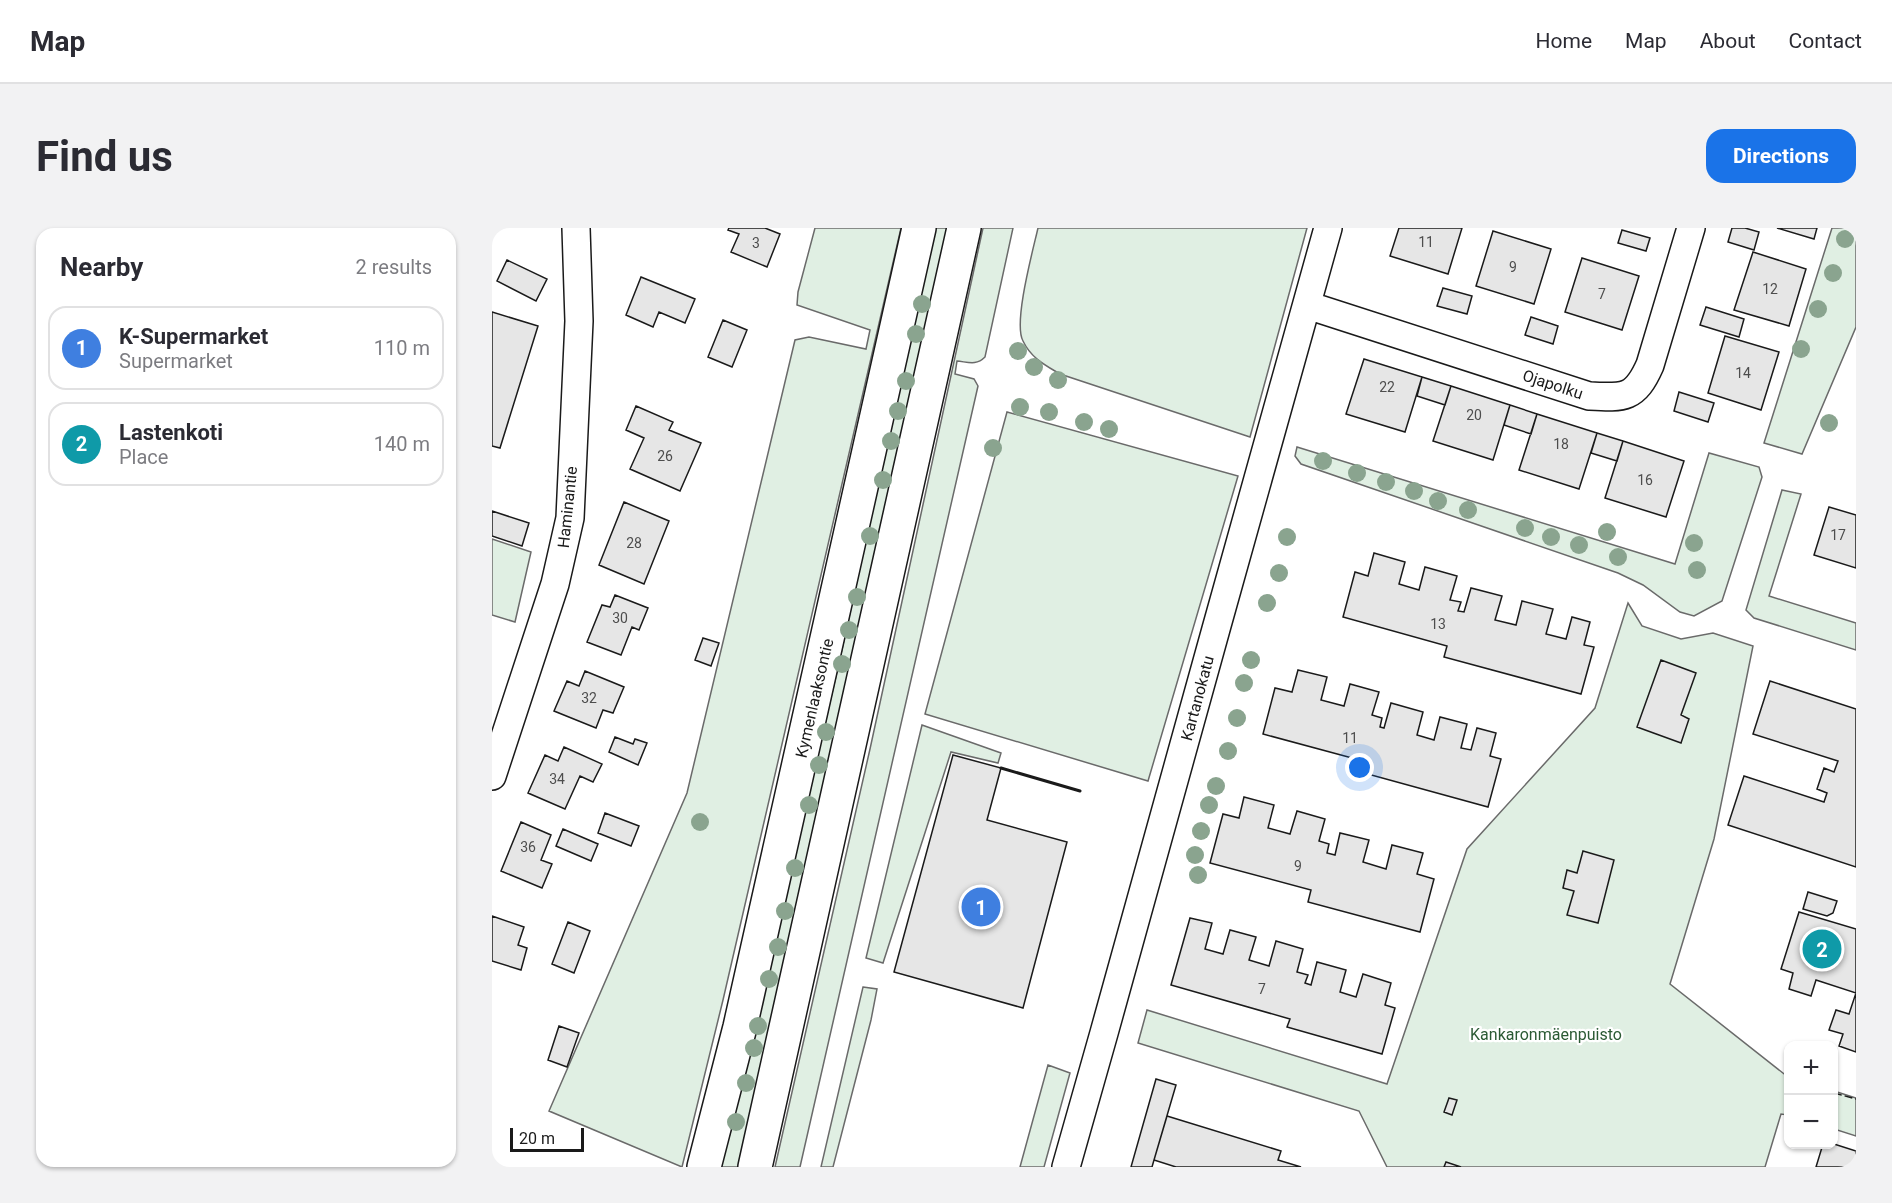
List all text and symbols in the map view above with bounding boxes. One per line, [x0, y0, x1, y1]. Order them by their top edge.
text: Map [30, 25, 85, 58]
text: Home [1536, 29, 1592, 53]
text: Map [1625, 29, 1667, 53]
text: About [1700, 29, 1756, 53]
text: Contact [1789, 29, 1862, 53]
button: Directions [1706, 129, 1856, 183]
text: Find us [36, 132, 173, 181]
house number: 11 [1418, 234, 1434, 250]
house number: 3 [752, 235, 760, 251]
text: Nearby [60, 252, 143, 282]
text: 2 results [356, 255, 432, 279]
house number: 9 [1509, 259, 1517, 275]
house number: 12 [1762, 281, 1778, 297]
house number: 7 [1598, 286, 1606, 302]
text: K-Supermarket [119, 324, 268, 349]
text: 1 [76, 336, 87, 360]
text: 110 m [374, 336, 430, 360]
text: Supermarket [119, 349, 233, 373]
house number: 14 [1735, 365, 1751, 381]
street label: Ojapolku [1520, 366, 1585, 403]
house number: 22 [1379, 379, 1395, 395]
house number: 20 [1466, 407, 1482, 423]
text: Lastenkoti [119, 420, 223, 445]
text: 2 [76, 432, 87, 456]
text: 140 m [374, 432, 430, 456]
house number: 18 [1553, 436, 1569, 452]
text: Place [119, 445, 168, 469]
house number: 26 [657, 448, 673, 464]
street label: Haminantie [554, 465, 581, 549]
house number: 16 [1637, 472, 1653, 488]
house number: 17 [1830, 527, 1846, 543]
house number: 28 [626, 535, 642, 551]
house number: 30 [612, 610, 628, 626]
house number: 13 [1430, 616, 1446, 632]
street label: Kymenlaaksontie [792, 637, 837, 760]
street label: Kartanokatu [1177, 653, 1218, 743]
house number: 32 [581, 690, 597, 706]
house number: 11 [1342, 730, 1358, 746]
your location [1345, 753, 1374, 782]
house number: 34 [549, 771, 565, 787]
house number: 36 [520, 839, 536, 855]
house number: 9 [1294, 858, 1302, 874]
pin: 1 [962, 884, 1000, 930]
pin: 2 [1802, 926, 1842, 972]
house number: 7 [1258, 981, 1266, 997]
park label: Kankaronmäenpuisto [1470, 1025, 1622, 1044]
map controls [1784, 1041, 1838, 1149]
button: + [1784, 1041, 1838, 1095]
button: − [1784, 1095, 1838, 1149]
scale bar [510, 1125, 584, 1152]
text: 20 m [519, 1129, 555, 1148]

